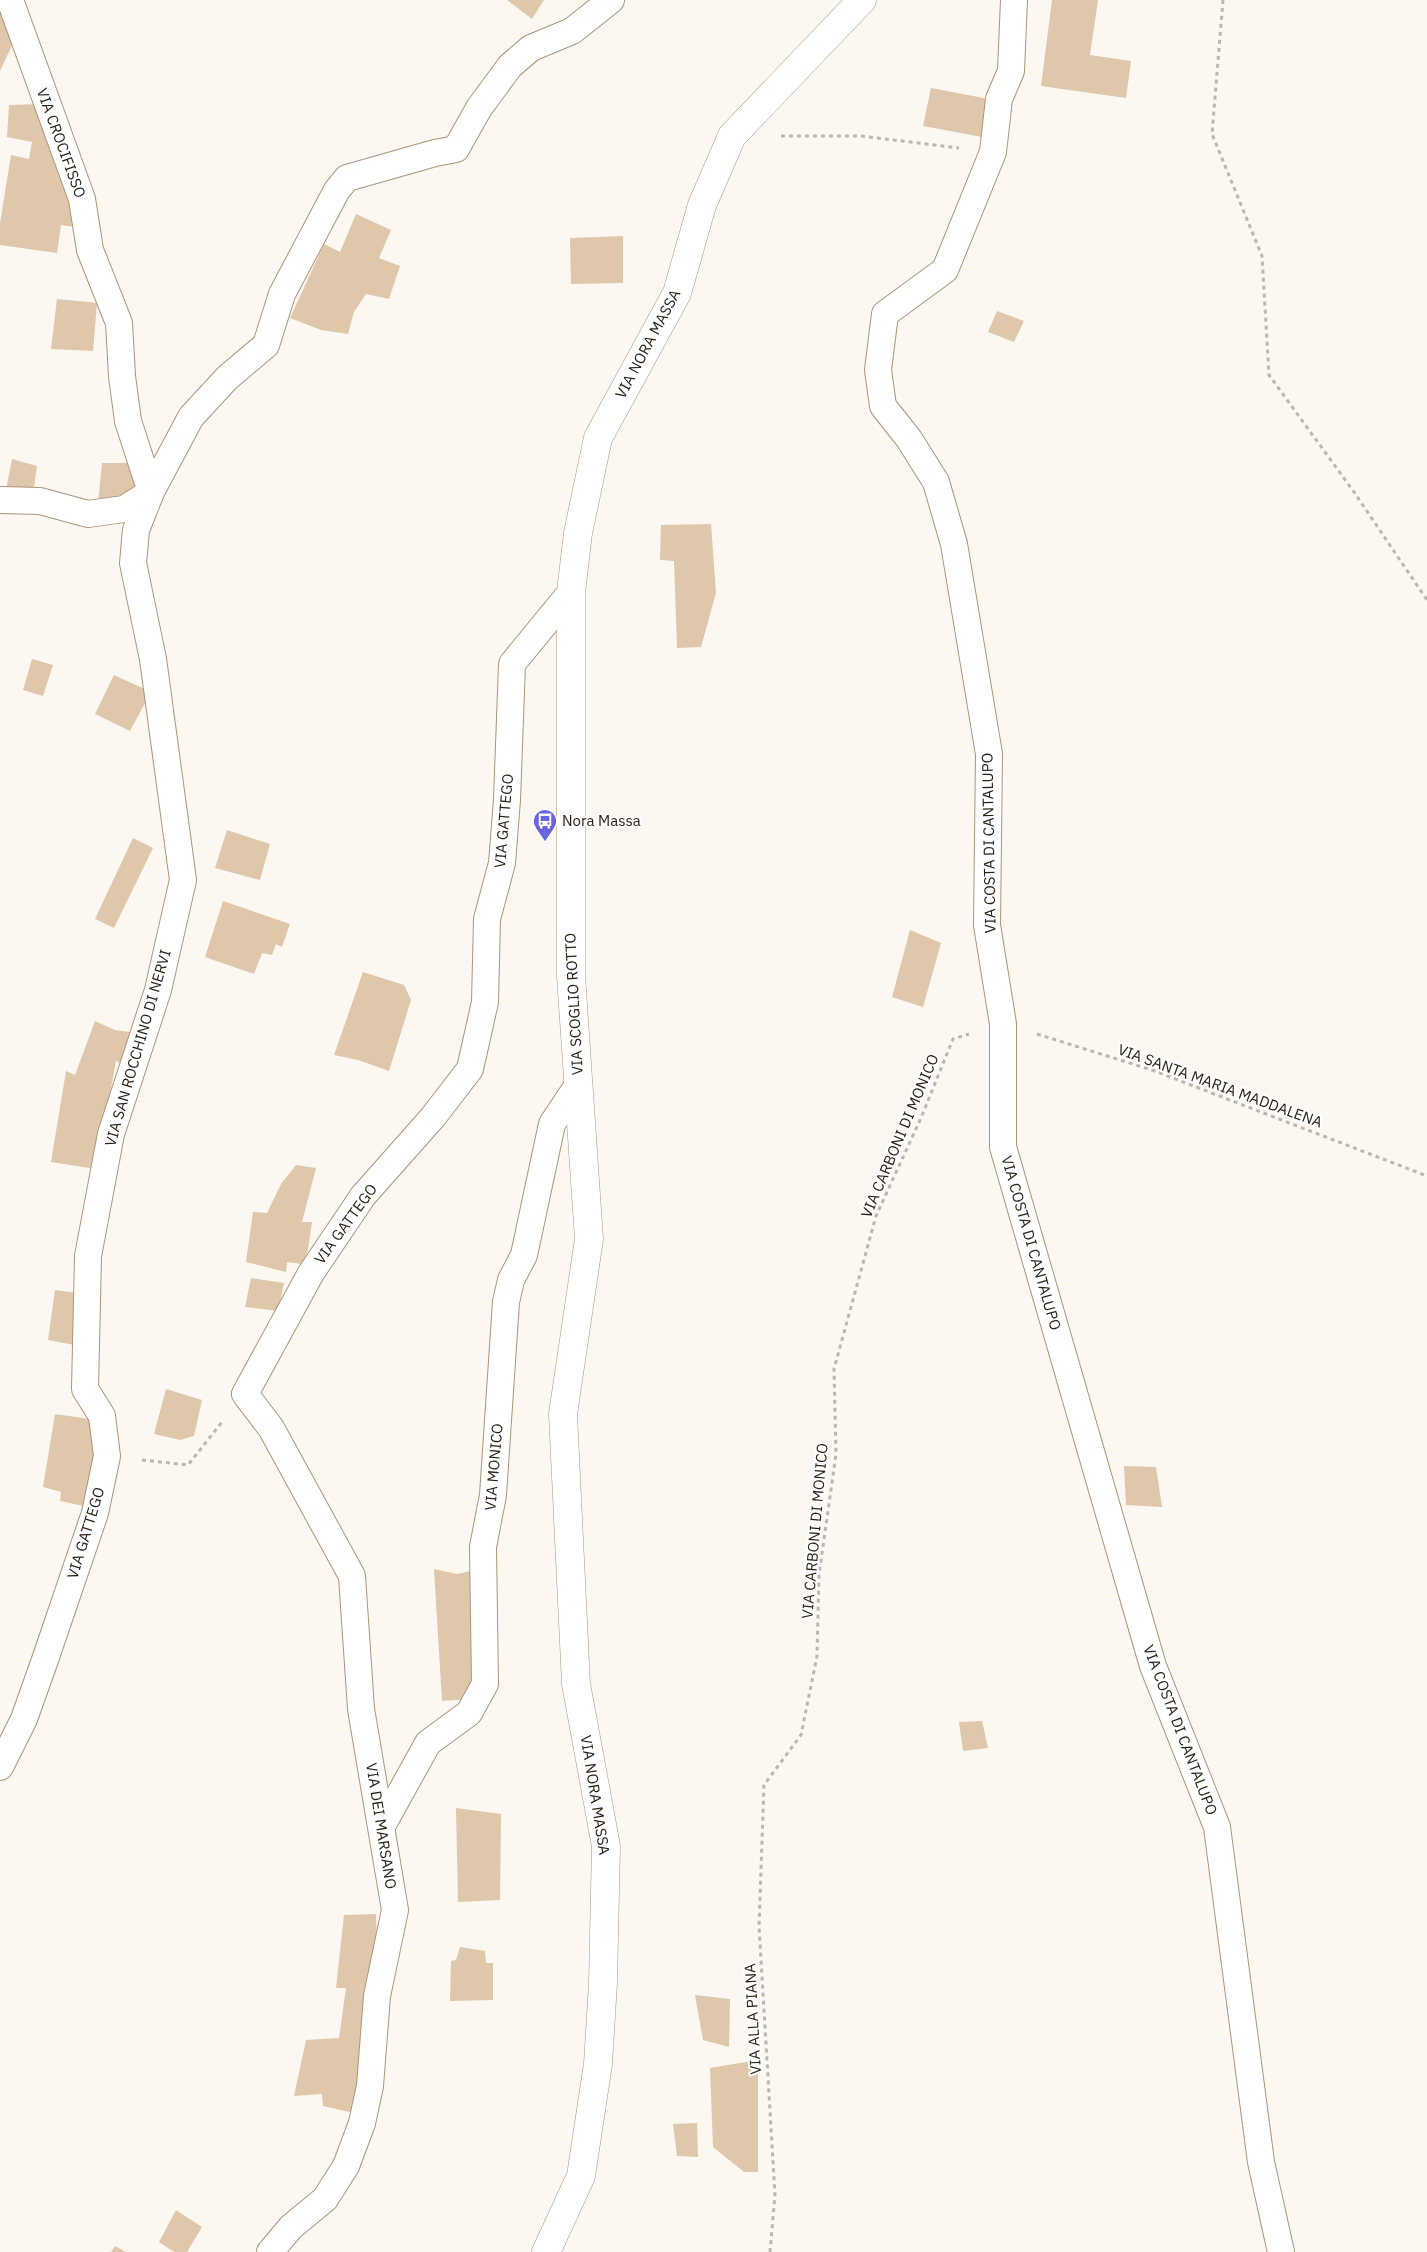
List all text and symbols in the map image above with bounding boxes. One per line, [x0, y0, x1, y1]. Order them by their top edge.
street label: VIA CROCIFISSO [33, 85, 90, 200]
street label: VIA NORA MASSA [611, 286, 685, 402]
street label: VIA COSTA DI CANTALUPO [977, 753, 1000, 933]
street label: VIA GATTEGO [490, 773, 517, 869]
bus stop icon: Nora Massa [532, 808, 558, 842]
place label: Nora Massa [562, 811, 641, 830]
street label: VIA SCOGLIO ROTTO [560, 932, 587, 1076]
street label: VIA SAN ROCCHINO DI NERVI [100, 947, 175, 1149]
street label: VIA SANTA MARIA MADDALENA [1115, 1040, 1325, 1132]
street label: VIA CARBONI DI MONICO [856, 1051, 943, 1221]
street label: VIA COSTA DI CANTALUPO [997, 1153, 1066, 1332]
street label: VIA GATTEGO [310, 1180, 381, 1268]
street label: VIA MONICO [480, 1423, 507, 1511]
street label: VIA CARBONI DI MONICO [797, 1442, 832, 1620]
street label: VIA GATTEGO [63, 1485, 108, 1581]
street label: VIA COSTA DI CANTALUPO [1139, 1642, 1222, 1818]
street label: VIA NORA MASSA [577, 1734, 614, 1857]
street label: VIA DEI MARSANO [362, 1761, 401, 1890]
street label: VIA ALLA PIANA [740, 1963, 765, 2075]

